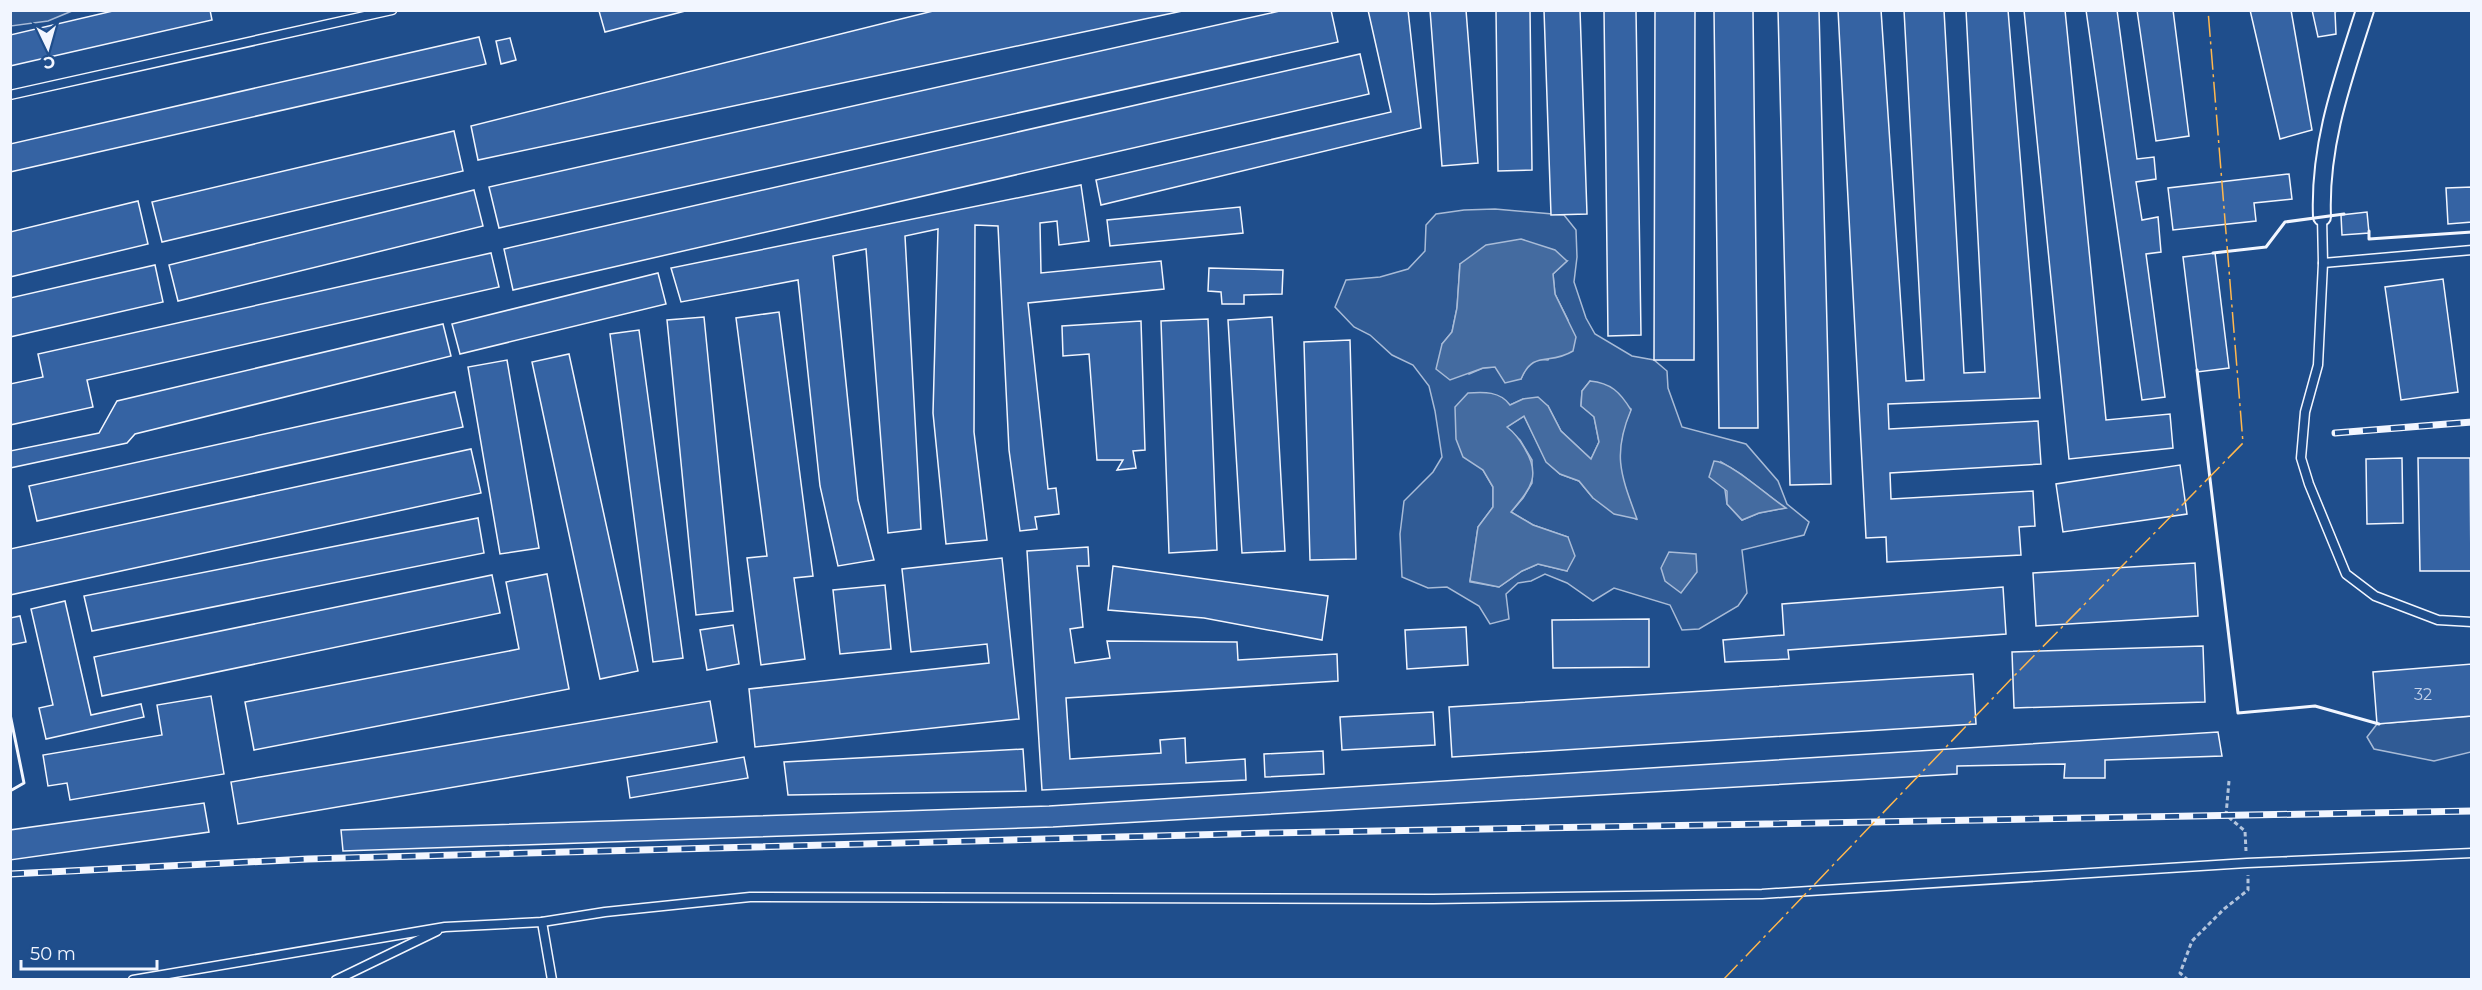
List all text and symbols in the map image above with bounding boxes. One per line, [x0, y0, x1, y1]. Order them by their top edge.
north arrow [18, 18, 78, 78]
text: С [42, 52, 56, 72]
house number: 32 [2414, 685, 2432, 704]
scale bar [21, 933, 158, 971]
text: 50 m [30, 943, 76, 965]

